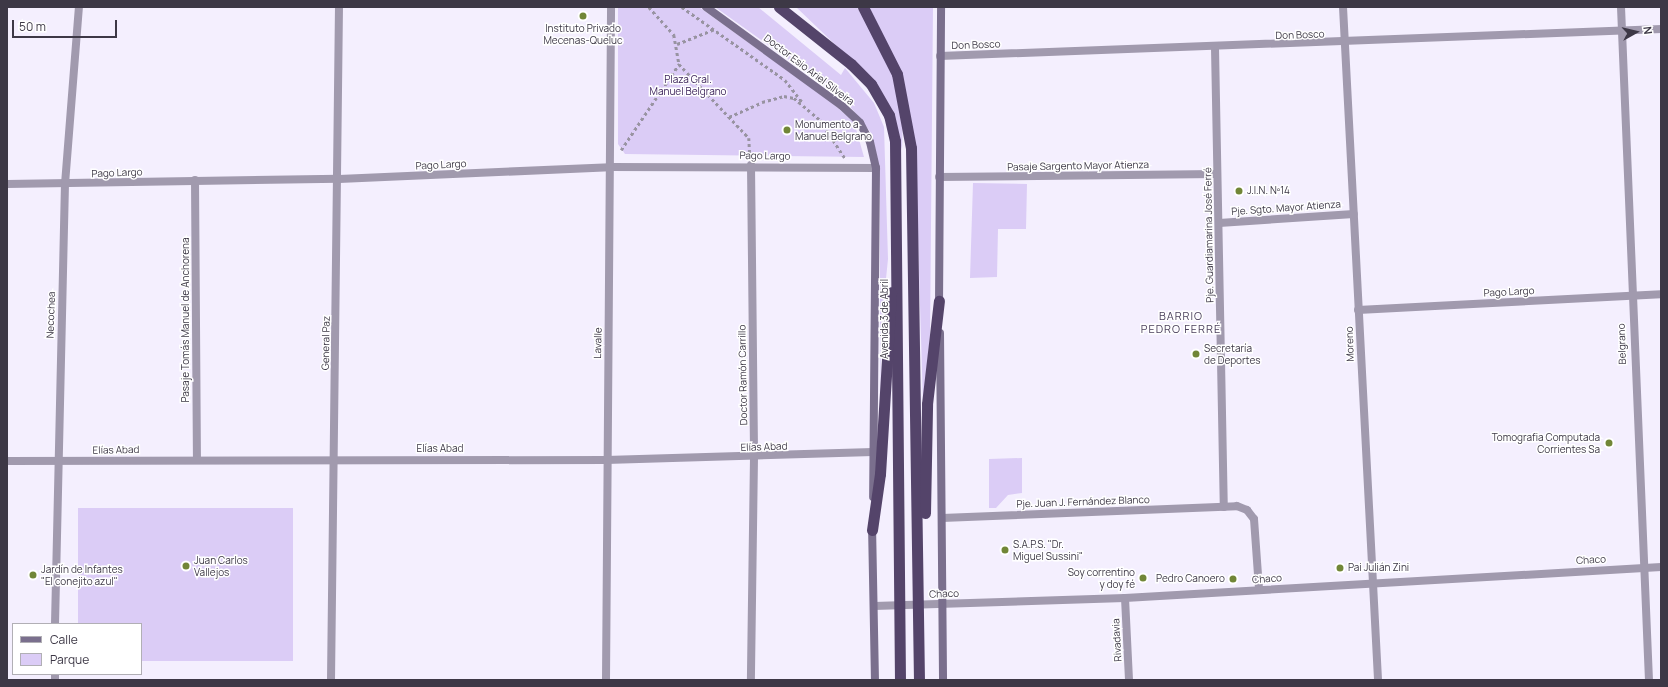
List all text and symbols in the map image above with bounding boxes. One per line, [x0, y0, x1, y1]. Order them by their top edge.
marker: Instituto Privado Mecenas-Queluc [578, 11, 588, 21]
scale bar [14, 12, 119, 38]
north arrow [1616, 12, 1656, 52]
text: 50 m [19, 18, 46, 35]
place label: Instituto Privado Mecenas-Queluc [543, 22, 623, 46]
text: N [1640, 25, 1656, 35]
street label: Don Bosco [1275, 28, 1325, 42]
street label: Doctor Esio Ariel Silveira [761, 32, 857, 108]
street label: Don Bosco [951, 38, 1001, 52]
park label: Plaza Gral. Manuel Belgrano [649, 73, 727, 96]
place label: Monumento a Manuel Belgrano [795, 118, 872, 142]
marker: Monumento a Manuel Belgrano [782, 125, 792, 135]
street label: Pago Largo [739, 150, 791, 162]
street label: Pago Largo [415, 158, 467, 172]
street label: Pasaje Sargento Mayor Atienza [1007, 159, 1149, 173]
street label: Pago Largo [91, 166, 143, 180]
street label: Pje. Guardiamarina José Ferré [1202, 167, 1216, 303]
place label: J.I.N. Nº14 [1247, 185, 1290, 197]
marker: J.I.N. Nº14 [1234, 186, 1244, 196]
street label: Pje. Sgto. Mayor Atienza [1231, 198, 1341, 218]
street label: Pasaje Tomás Manuel de Anchorena [180, 238, 192, 402]
street label: Avenida 3 de Abril [879, 279, 891, 359]
street label: Pago Largo [1483, 285, 1535, 299]
street label: Necochea [44, 291, 58, 339]
district label: BARRIO PEDRO FERRÉ [1141, 310, 1221, 336]
street label: General Paz [320, 316, 332, 370]
street label: Belgrano [1615, 323, 1629, 365]
street label: Doctor Ramón Carrillo [736, 325, 750, 425]
street label: Moreno [1343, 326, 1357, 362]
street label: Lavalle [592, 327, 604, 359]
place label: Secretaría de Deportes [1204, 342, 1261, 366]
marker: Secretaría de Deportes [1191, 349, 1201, 359]
place label: Tomografia Computada Corrientes Sa [1492, 431, 1600, 454]
marker: Tomografia Computada Corrientes Sa [1603, 437, 1615, 449]
street label: Elías Abad [740, 440, 788, 454]
street label: Elías Abad [417, 443, 463, 455]
street label: Elías Abad [92, 444, 140, 456]
street label: Pje. Juan J. Fernández Blanco [1016, 494, 1150, 510]
place label: S.A.P.S. "Dr. Miguel Sussini" [1013, 538, 1083, 562]
marker: S.A.P.S. "Dr. Miguel Sussini" [1000, 545, 1010, 555]
street label: Chaco [1576, 553, 1606, 567]
place label: Juan Carlos Vallejos [194, 554, 248, 578]
marker: Juan Carlos Vallejos [181, 561, 191, 571]
place label: Pai Julián Zini [1348, 562, 1409, 574]
place label: Jardín de Infantes "El conejito azul" [41, 563, 123, 586]
marker: Pai Julián Zini [1335, 563, 1345, 573]
place label: Soy correntino y doy fé [1068, 566, 1135, 590]
marker: Jardín de Infantes "El conejito azul" [28, 570, 38, 580]
street label: Chaco [1252, 572, 1282, 586]
marker: Soy correntino y doy fé [1138, 573, 1148, 583]
place label: Pedro Canoero [1156, 573, 1225, 585]
marker: Pedro Canoero [1228, 574, 1238, 584]
street label: Chaco [929, 587, 959, 601]
street label: Rivadavia [1110, 618, 1124, 662]
legend [12, 623, 142, 675]
text: Calle [50, 631, 78, 648]
text: Parque [50, 651, 89, 668]

